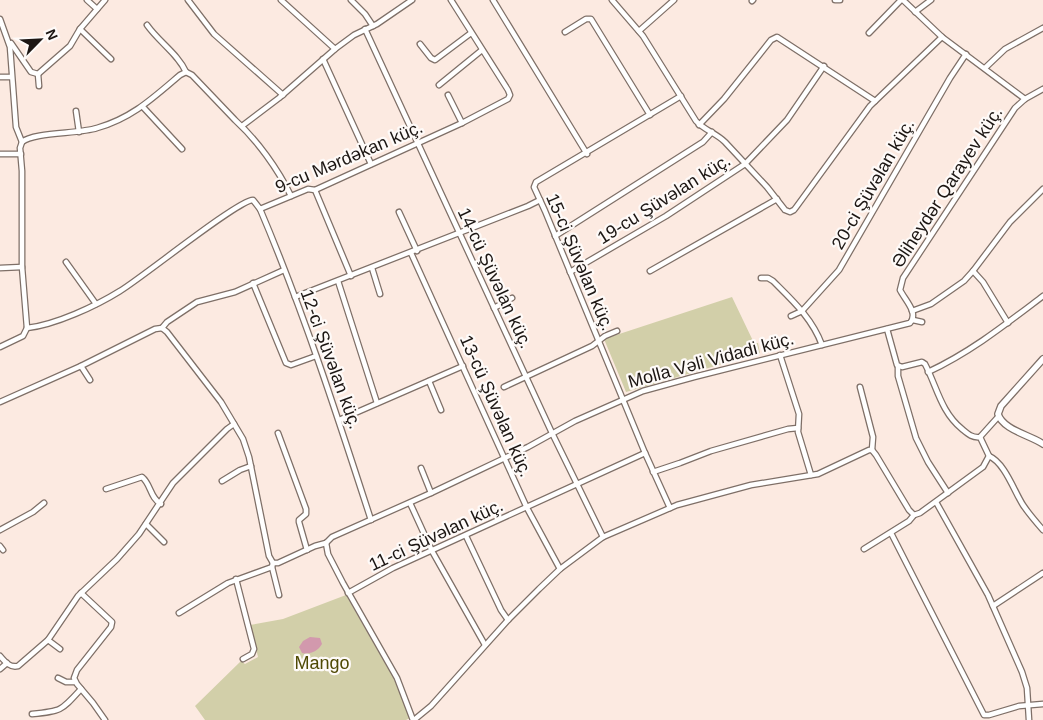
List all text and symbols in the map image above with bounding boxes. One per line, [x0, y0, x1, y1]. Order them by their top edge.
north arrow [15, 15, 65, 65]
text: N [43, 27, 61, 43]
street label: Əliheydər Qarayev küç. [888, 103, 1006, 271]
street label: 20-ci Şüvəlan küç. [828, 115, 918, 253]
street label: 9-cu Mərdəkan küç. [272, 117, 426, 197]
street label: 19-cu Şüvəlan küç. [594, 150, 734, 248]
street label: 15-ci Şüvəlan küç. [542, 190, 618, 334]
street label: 14-cü Şüvəlan küç. [454, 204, 536, 352]
street label: 12-ci Şüvəlan küç. [296, 286, 366, 432]
street label: Molla Vəli Vidadi küç. [626, 328, 796, 392]
street label: 13-cü Şüvəlan küç. [456, 332, 536, 480]
street label: 11-ci Şüvəlan küç. [366, 495, 506, 575]
park label: Mango [294, 653, 350, 673]

